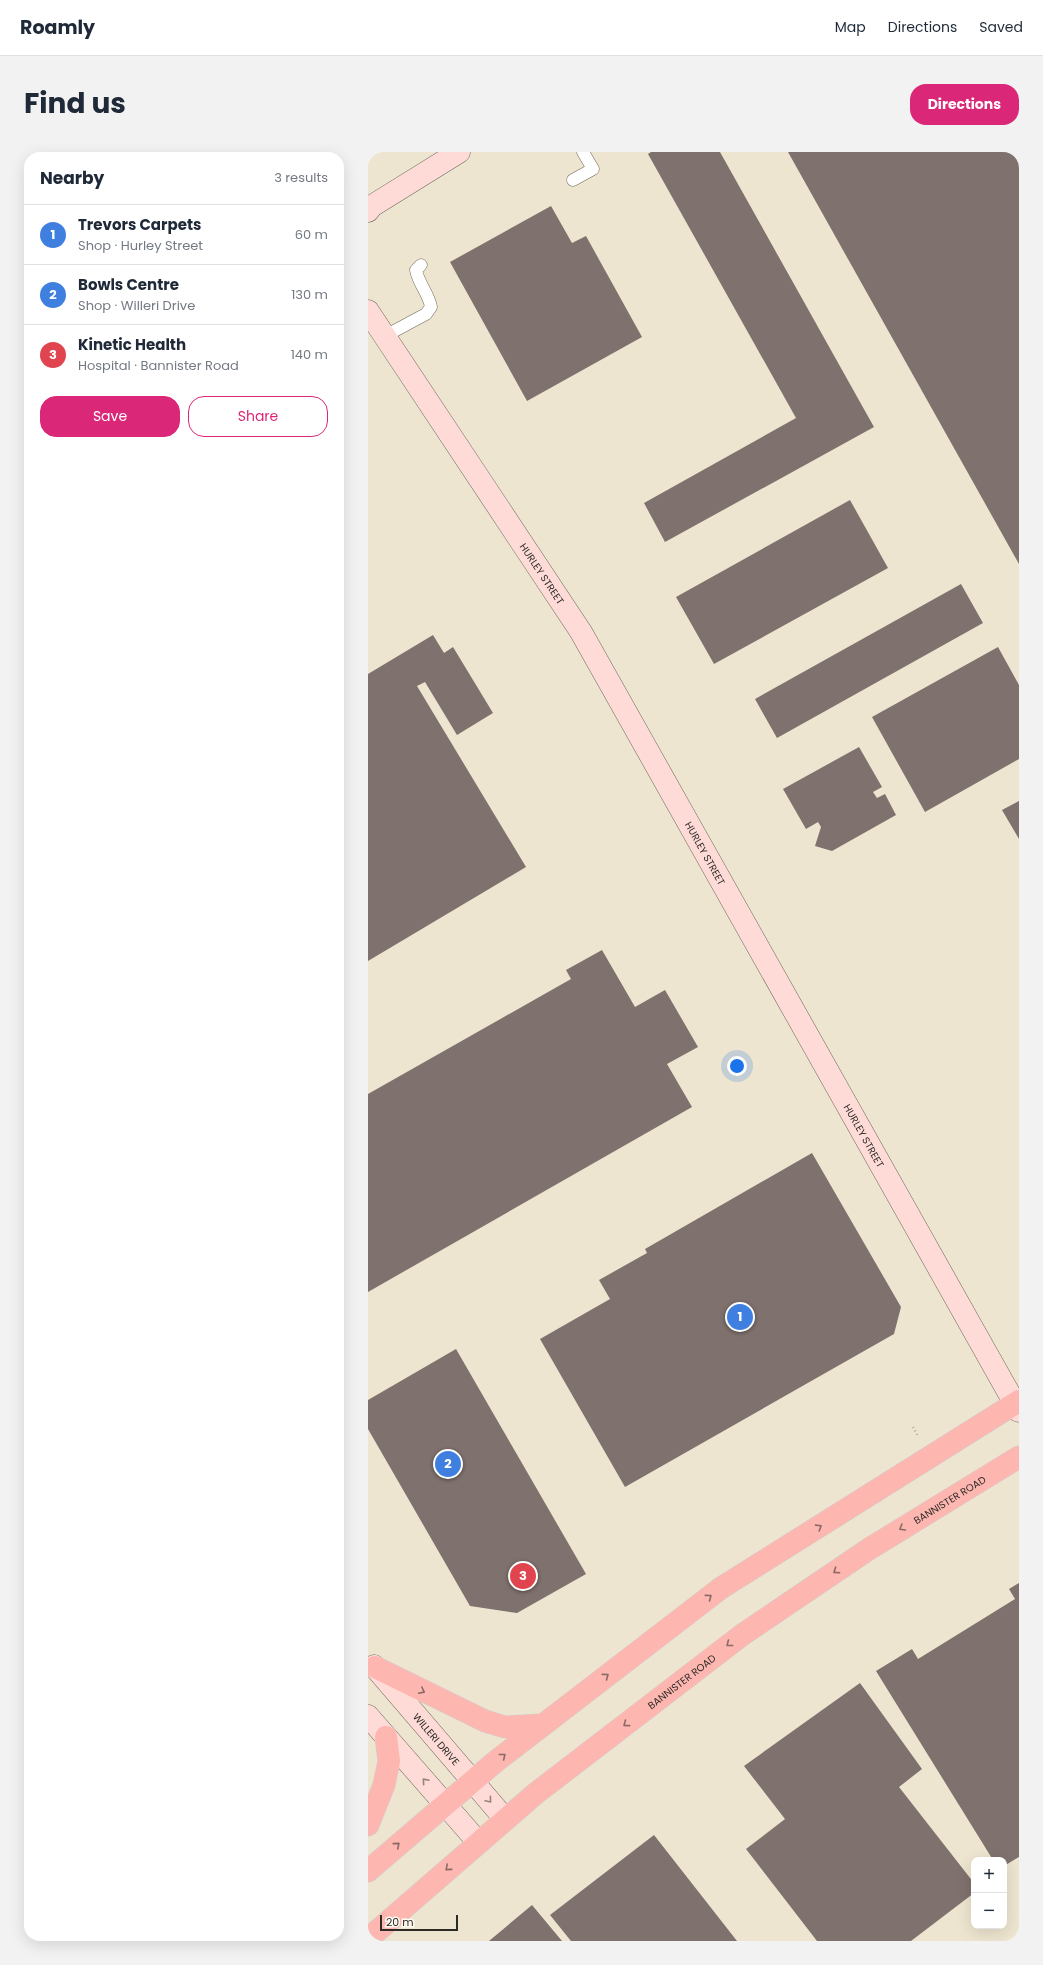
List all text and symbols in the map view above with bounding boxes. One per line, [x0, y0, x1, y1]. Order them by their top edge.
text: Roamly [20, 14, 95, 41]
text: Map [835, 17, 866, 37]
text: Directions [888, 17, 957, 37]
text: Saved [979, 17, 1023, 37]
text: Find us [24, 84, 126, 123]
button: Directions [910, 84, 1019, 125]
text: Nearby [40, 166, 104, 190]
text: 3 results [274, 168, 328, 187]
text: Trevors Carpets [78, 214, 201, 235]
text: 1 [51, 225, 55, 244]
text: 60 m [295, 225, 328, 244]
text: Shop · Hurley Street [78, 236, 203, 255]
text: Bowls Centre [78, 274, 179, 295]
text: 2 [49, 285, 57, 304]
text: 130 m [291, 285, 328, 304]
text: Shop · Willeri Drive [78, 296, 195, 315]
text: Kinetic Health [78, 334, 186, 355]
text: 3 [49, 345, 57, 364]
text: 140 m [291, 345, 328, 364]
text: Hospital · Bannister Road [78, 356, 239, 375]
button: Save [40, 396, 180, 437]
button: Share [188, 396, 328, 437]
street label: HURLEY STREET [516, 540, 568, 608]
street label: HURLEY STREET [681, 819, 729, 888]
your location [727, 1056, 747, 1076]
street label: HURLEY STREET [840, 1101, 888, 1171]
pin: 1 [727, 1302, 753, 1332]
pin: 2 [435, 1449, 461, 1479]
street label: BANNISTER ROAD [911, 1472, 989, 1528]
one-way arrow [815, 1524, 822, 1532]
one-way arrow [899, 1524, 906, 1531]
pin: 3 [510, 1561, 536, 1591]
one-way arrow [833, 1566, 840, 1574]
one-way arrow [705, 1595, 712, 1602]
one-way arrow [726, 1639, 733, 1647]
street label: BANNISTER ROAD [645, 1651, 719, 1713]
one-way arrow [602, 1673, 609, 1681]
one-way arrow [418, 1686, 426, 1694]
street label: WILLERI DRIVE [409, 1710, 463, 1769]
one-way arrow [623, 1719, 630, 1726]
one-way arrow [499, 1753, 506, 1760]
one-way arrow [422, 1778, 429, 1786]
one-way arrow [485, 1795, 492, 1802]
one-way arrow [392, 1842, 400, 1850]
map controls [971, 1857, 1007, 1929]
button: + [971, 1857, 1007, 1893]
one-way arrow [446, 1863, 453, 1870]
button: − [971, 1893, 1007, 1929]
scale bar [380, 1913, 458, 1932]
text: 20 m [386, 1914, 414, 1930]

